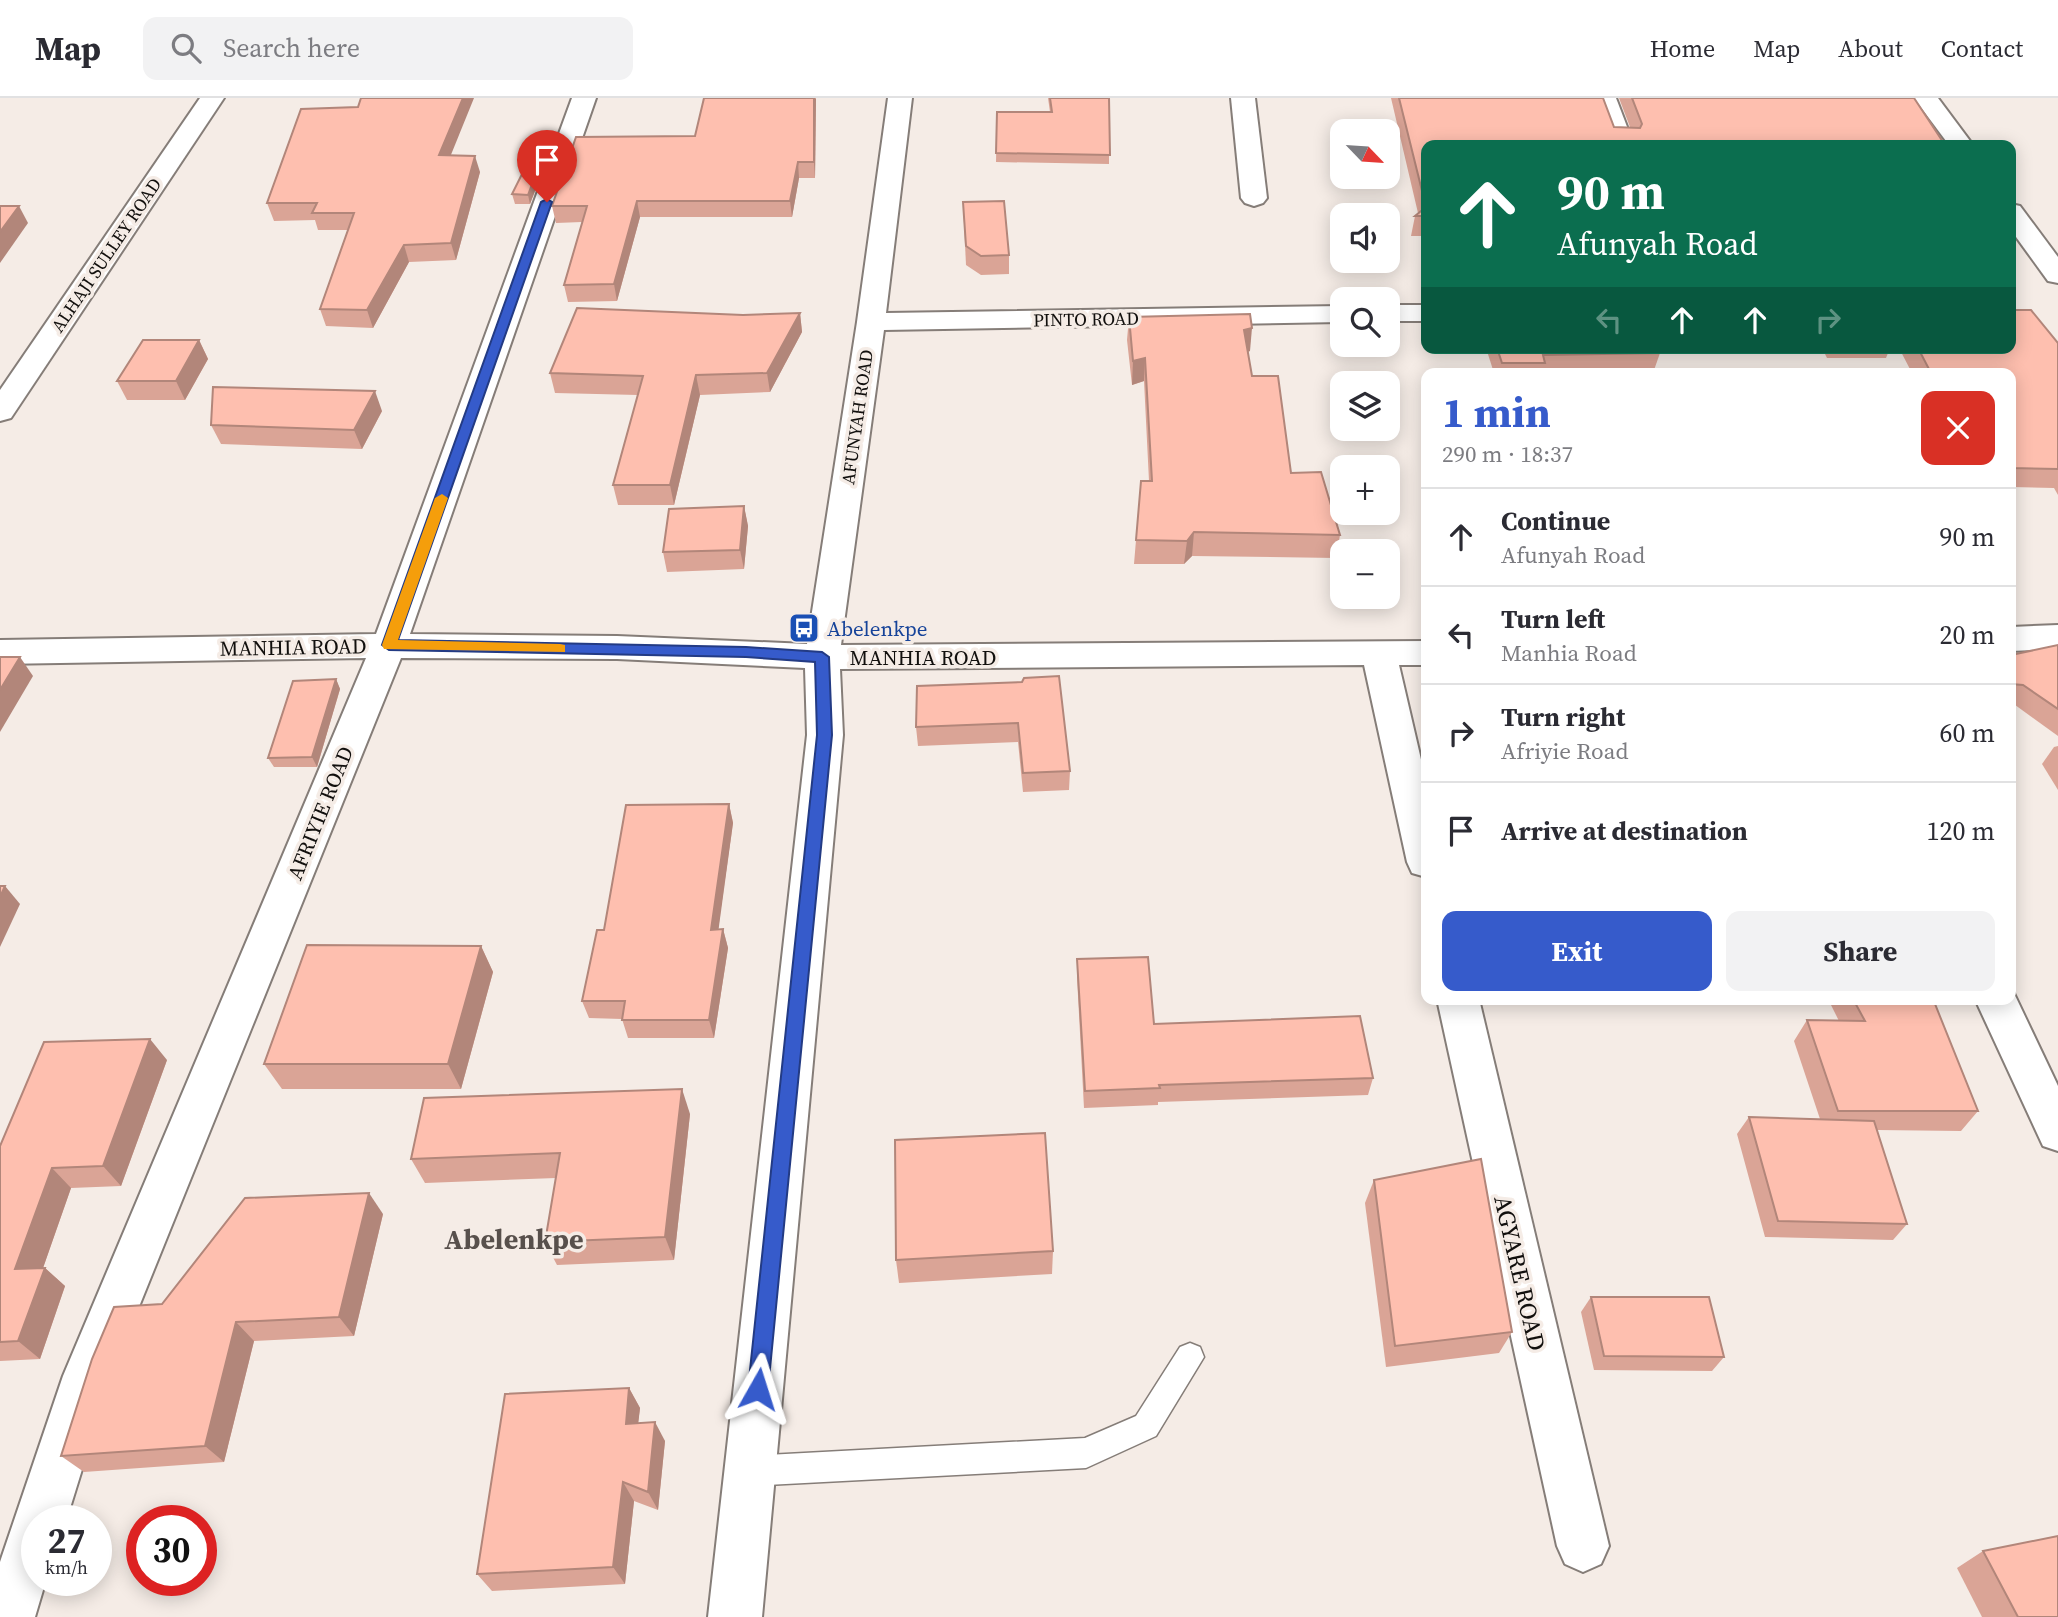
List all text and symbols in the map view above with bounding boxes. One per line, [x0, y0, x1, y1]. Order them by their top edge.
search box [143, 17, 633, 80]
text: Map [35, 26, 101, 71]
icon: search [167, 29, 205, 67]
text: Search here [223, 30, 360, 66]
text: Home [1650, 32, 1715, 65]
text: Map [1753, 32, 1800, 65]
text: About [1838, 32, 1903, 65]
text: Contact [1941, 32, 2023, 65]
north arrow [1330, 119, 1400, 189]
map controls [1330, 119, 1400, 609]
pin [517, 130, 577, 202]
icon: arrive [528, 141, 566, 179]
text: 90 m [1557, 158, 1665, 225]
icon: ahead [1442, 168, 1533, 259]
street label: ALHAJI SULLEY ROAD [45, 173, 167, 337]
button: sound [1330, 203, 1400, 273]
text: Afunyah Road [1557, 222, 1758, 266]
button: search [1330, 287, 1400, 357]
icon: left [1590, 301, 1628, 339]
icon: ahead [1663, 301, 1701, 339]
icon: ahead [1736, 301, 1774, 339]
icon: right [1809, 301, 1847, 339]
street label: PINTO ROAD [1033, 306, 1139, 332]
street label: AFUNYAH ROAD [835, 348, 879, 486]
button: layers [1330, 371, 1400, 441]
text: 1 min [1442, 383, 1551, 441]
button: close [1921, 391, 1995, 465]
text: 290 m · 18:37 [1442, 438, 1573, 470]
button: + [1330, 455, 1400, 525]
text: Continue [1501, 503, 1610, 539]
icon: ahead [1442, 518, 1480, 556]
text: 90 m [1940, 519, 1995, 555]
button: − [1330, 539, 1400, 609]
text: Afunyah Road [1501, 539, 1645, 571]
text: Turn left [1501, 601, 1605, 637]
bus stop icon: Abelenkpe [787, 611, 821, 645]
place label: Abelenkpe [827, 614, 928, 643]
icon: left [1442, 616, 1480, 654]
text: 20 m [1940, 617, 1995, 653]
street label: MANHIA ROAD [219, 631, 367, 663]
text: Manhia Road [1501, 637, 1637, 669]
street label: MANHIA ROAD [850, 643, 996, 672]
text: Turn right [1501, 699, 1625, 735]
icon: right [1442, 714, 1480, 752]
text: 60 m [1940, 715, 1995, 751]
text: Afriyie Road [1501, 735, 1629, 767]
street label: AFRIYIE ROAD [280, 742, 360, 884]
icon: arrive [1442, 812, 1480, 850]
text: Arrive at destination [1501, 813, 1748, 849]
text: 120 m [1927, 813, 1995, 849]
button: Exit [1442, 911, 1712, 991]
button: Share [1726, 911, 1995, 991]
street label: AGYARE ROAD [1486, 1192, 1554, 1354]
district label: Abelenkpe [444, 1220, 584, 1258]
position arrow [721, 1352, 795, 1426]
speed limit sign: 30 [126, 1505, 217, 1596]
text: 27 [48, 1517, 85, 1565]
text: km/h [45, 1555, 88, 1580]

